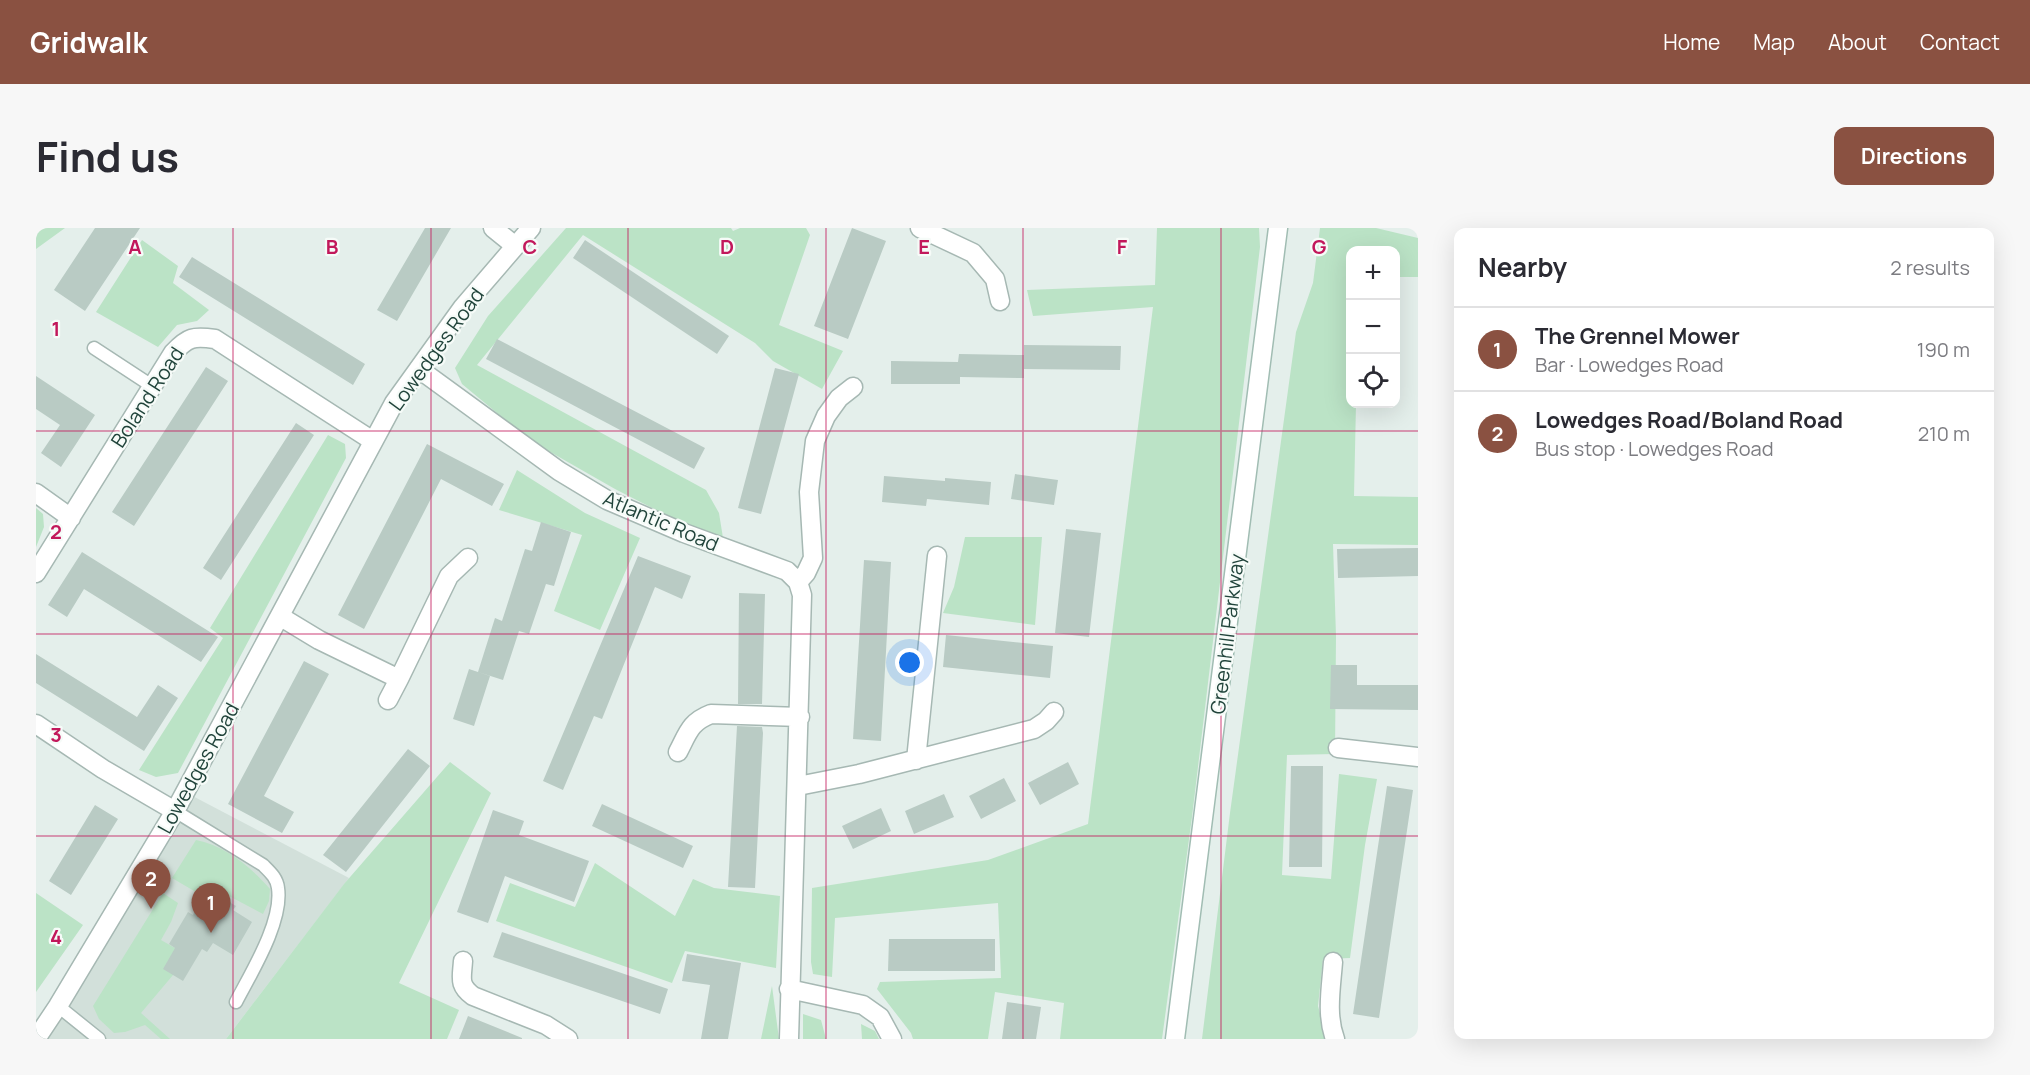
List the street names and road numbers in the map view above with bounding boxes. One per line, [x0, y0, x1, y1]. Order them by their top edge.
street label: Lowedges Road [382, 282, 490, 416]
street label: Boland Road [104, 341, 190, 453]
street label: Atlantic Road [599, 485, 723, 557]
street label: Greenhill Parkway [1204, 552, 1250, 716]
street label: Lowedges Road [151, 698, 245, 838]

